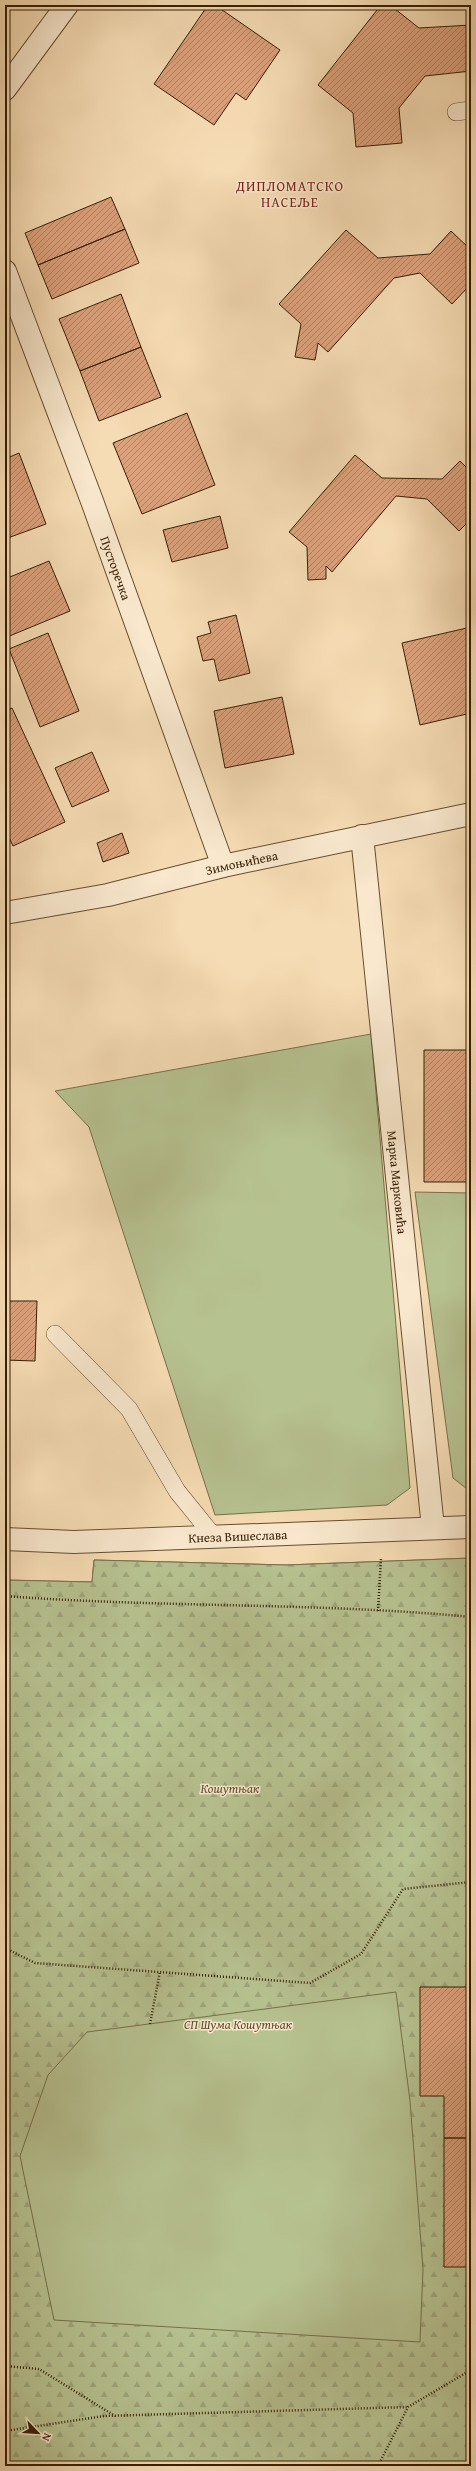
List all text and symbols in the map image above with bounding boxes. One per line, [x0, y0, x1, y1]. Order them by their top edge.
district label: ДИПЛОМАТСКО НАСЕЉЕ [235, 176, 344, 212]
street label: Пусторечка [95, 533, 136, 603]
street label: Зимоњићева [203, 846, 280, 880]
street label: Марка Марковића [382, 1130, 412, 1236]
street label: Кнеза Вишеслава [188, 1525, 289, 1548]
park label: Кошутњак [201, 1779, 260, 1798]
park label: СП Шума Кошутњак [184, 2015, 293, 2034]
north arrow [18, 2413, 58, 2453]
text: N [38, 2431, 56, 2445]

